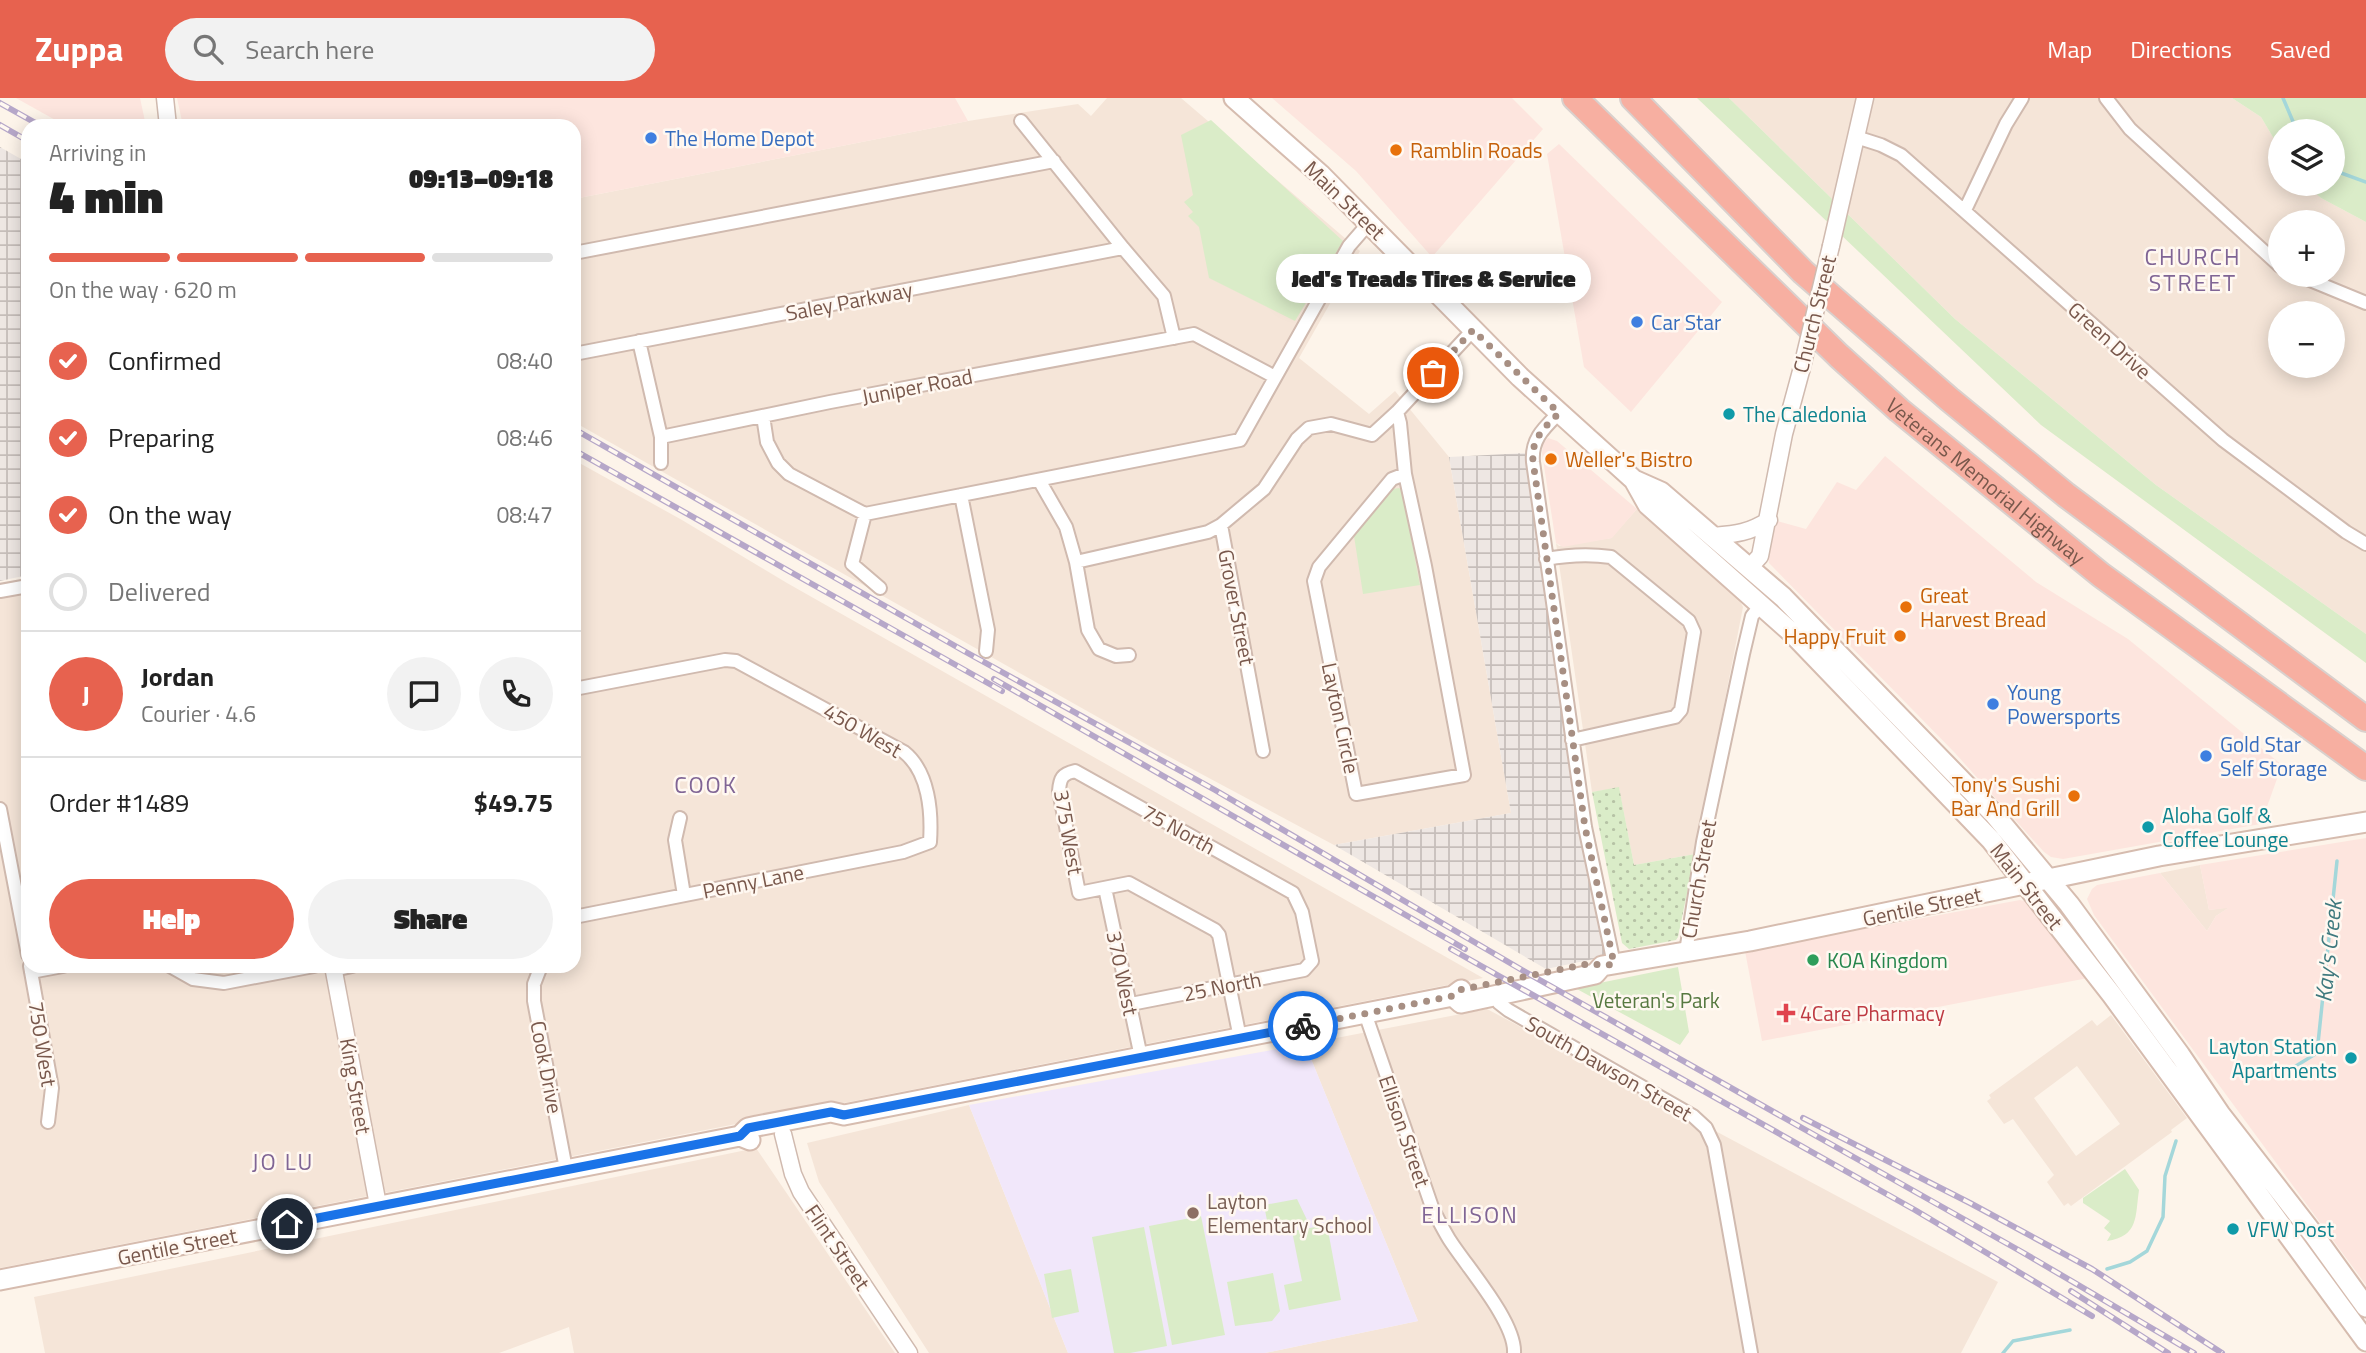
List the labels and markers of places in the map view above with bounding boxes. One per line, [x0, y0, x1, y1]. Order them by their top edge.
place label: The Home Depot [665, 122, 815, 154]
marker: The Home Depot [643, 130, 659, 146]
place label: Ramblin Roads [1410, 134, 1543, 166]
marker: Ramblin Roads [1388, 142, 1404, 158]
callout: Jed's Treads Tires & Service [1276, 254, 1590, 303]
place label: Car Star [1651, 306, 1721, 338]
marker: Car Star [1629, 314, 1645, 330]
pin [1403, 343, 1463, 403]
place label: The Caledonia [1743, 398, 1867, 430]
marker: The Caledonia [1721, 406, 1737, 422]
place label: Weller's Bistro [1565, 443, 1693, 475]
marker: Weller's Bistro [1543, 451, 1559, 467]
place label: Great Harvest Bread [1920, 579, 2046, 635]
marker: Great Harvest Bread [1898, 599, 1914, 615]
place label: Happy Fruit [1784, 620, 1887, 652]
marker: Happy Fruit [1892, 628, 1908, 644]
place label: Young Powersports [2007, 676, 2120, 732]
marker: Young Powersports [1985, 696, 2001, 712]
place label: Gold Star Self Storage [2220, 728, 2327, 784]
marker: Gold Star Self Storage [2198, 748, 2214, 764]
place label: Tony's Sushi Bar And Grill [1951, 768, 2060, 824]
marker: Tony's Sushi Bar And Grill [2066, 788, 2082, 804]
place label: Aloha Golf & Coffee Lounge [2162, 799, 2289, 855]
marker: Aloha Golf & Coffee Lounge [2140, 819, 2156, 835]
place label: KOA Kingdom [1827, 944, 1948, 976]
marker: KOA Kingdom [1805, 952, 1821, 968]
place label: 4Care Pharmacy [1800, 997, 1945, 1029]
marker: 4Care Pharmacy [1778, 1005, 1794, 1021]
place label: Layton Station Apartments [2209, 1030, 2337, 1086]
marker: Layton Station Apartments [2343, 1050, 2359, 1066]
place label: Layton Elementary School [1207, 1185, 1372, 1241]
pin [257, 1194, 317, 1254]
marker: Layton Elementary School [1185, 1205, 1201, 1221]
place label: VFW Post [2247, 1213, 2335, 1245]
marker: VFW Post [2225, 1221, 2241, 1237]

